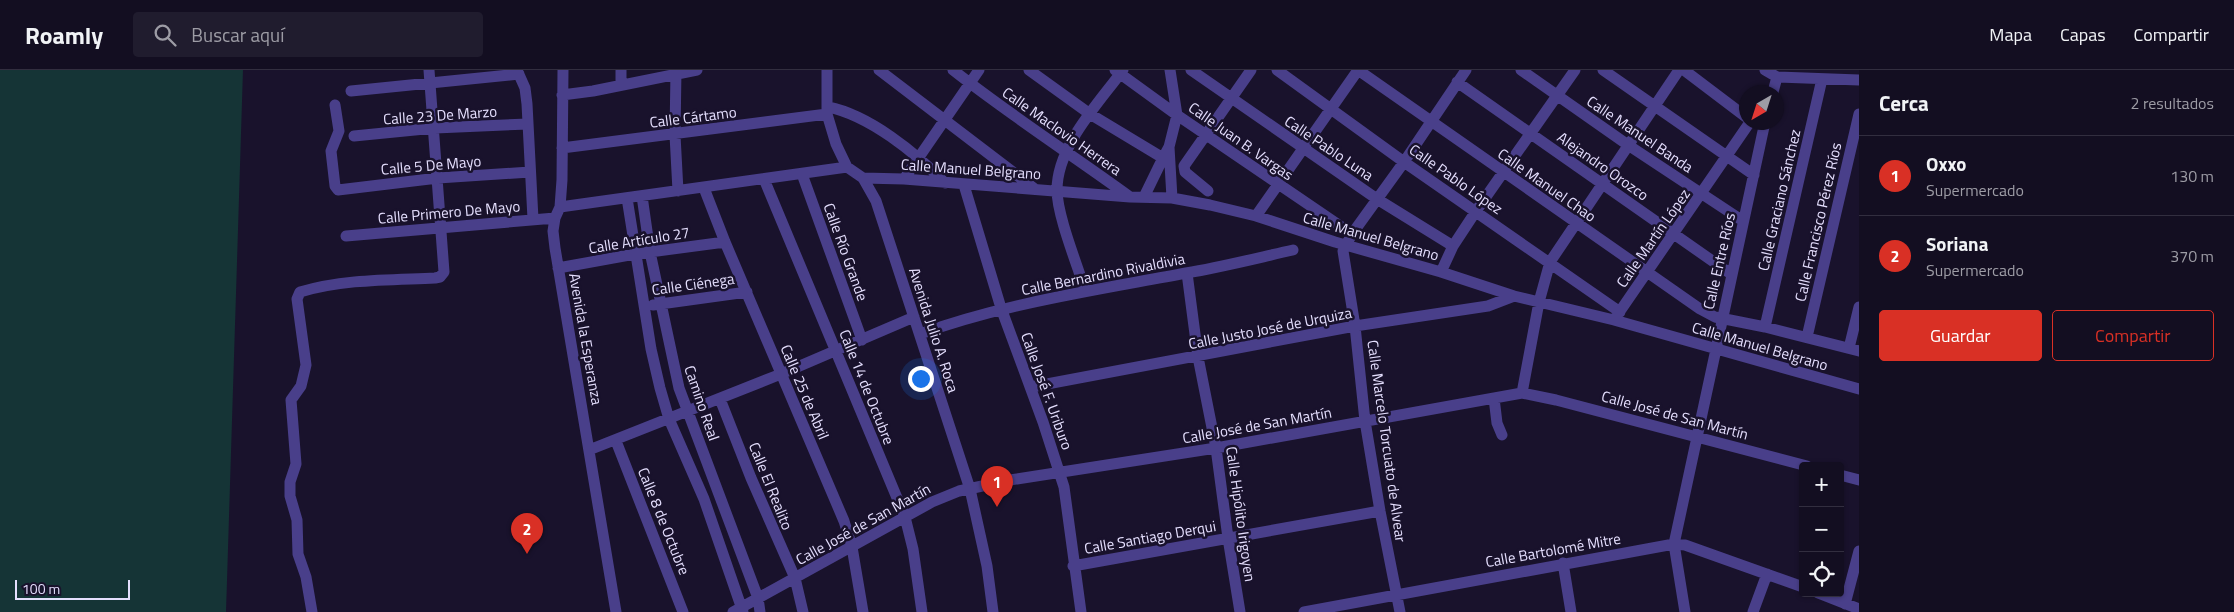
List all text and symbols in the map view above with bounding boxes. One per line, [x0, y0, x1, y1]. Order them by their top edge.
search box [133, 12, 483, 57]
text: Roamly [25, 17, 103, 53]
text: Buscar aquí [191, 20, 284, 49]
icon: search [151, 21, 179, 49]
text: Mapa [1989, 21, 2032, 48]
text: Capas [2060, 21, 2106, 48]
text: Compartir [2134, 21, 2209, 48]
street label: Calle Maclovio Herrera [998, 81, 1127, 181]
north arrow [1739, 85, 1784, 130]
text: Cerca [1879, 87, 1929, 119]
street label: Calle Manuel Banda [1582, 90, 1698, 179]
text: 2 resultados [2130, 91, 2214, 115]
street label: Calle Juan B. Vargas [1184, 96, 1298, 186]
street label: Calle 23 De Marzo [382, 100, 498, 130]
street label: Calle Cártamo [648, 100, 738, 134]
street label: Calle Pablo Luna [1280, 110, 1379, 187]
street label: Alejandro Orozco [1553, 126, 1653, 206]
street label: Calle Graciano Sánchez [1752, 127, 1807, 273]
street label: Calle Pablo López [1404, 138, 1508, 220]
street label: Calle Francisco Pérez Ríos [1788, 140, 1848, 304]
street label: Calle Manuel Chao [1493, 142, 1601, 228]
street label: Calle 5 De Mayo [380, 149, 482, 181]
text: Oxxo [1926, 149, 1966, 178]
street label: Calle Manuel Belgrano [900, 153, 1042, 185]
text: 1 [1891, 164, 1899, 188]
text: 130 m [2170, 164, 2214, 188]
text: Supermercado [1926, 178, 2024, 202]
street label: Calle Martín López [1610, 184, 1696, 292]
street label: Calle Primero De Mayo [377, 194, 521, 230]
street label: Calle Río Grande [818, 200, 874, 304]
street label: Calle Manuel Belgrano [1300, 206, 1442, 266]
street label: Calle Entre Ríos [1697, 210, 1741, 312]
street label: Calle Artículo 27 [587, 221, 691, 259]
text: Soriana [1926, 229, 1988, 258]
text: 2 [1891, 244, 1899, 268]
text: 370 m [2170, 244, 2214, 268]
street label: Calle Bernardino Rivaldivia [1019, 247, 1187, 301]
text: Supermercado [1926, 258, 2024, 282]
street label: Avenida Julio A. Roca [903, 265, 965, 396]
street label: Calle Ciénega [650, 267, 736, 301]
street label: Avenida la Esperanza [563, 271, 609, 407]
street label: Calle Justo José de Urquiza [1186, 301, 1354, 355]
button: Guardar [1879, 310, 2042, 361]
button: Compartir [2052, 310, 2214, 361]
street label: Calle Manuel Belgrano [1689, 316, 1831, 376]
street label: Calle 14 de Octubre [833, 326, 901, 448]
street label: Calle José F. Uriburo [1015, 329, 1079, 453]
street label: Calle Marcelo Torcuato de Alvear [1361, 338, 1413, 544]
street label: Calle 25 de Abril [775, 341, 835, 443]
street label: Camino Real [678, 362, 726, 444]
your location [908, 366, 934, 392]
street label: Calle José de San Martín [1599, 384, 1751, 446]
street label: Calle José de San Martín [1181, 401, 1333, 449]
street label: Calle El Realito [743, 439, 799, 533]
street label: Calle Hipólito Irigoyen [1220, 445, 1262, 583]
map controls [1799, 462, 1844, 597]
button: + [1799, 462, 1844, 507]
street label: Calle 8 de Octubre [632, 464, 696, 578]
pin: 1 [981, 466, 1013, 507]
street label: Calle José de San Martín [791, 477, 935, 571]
button: − [1799, 507, 1844, 552]
pin: 2 [511, 513, 543, 554]
street label: Calle Santiago Derqui [1082, 514, 1218, 560]
street label: Calle Bartolomé Mitre [1483, 527, 1623, 573]
button: locate [1799, 552, 1844, 597]
scale bar [15, 577, 130, 600]
text: 100 m [22, 578, 60, 599]

